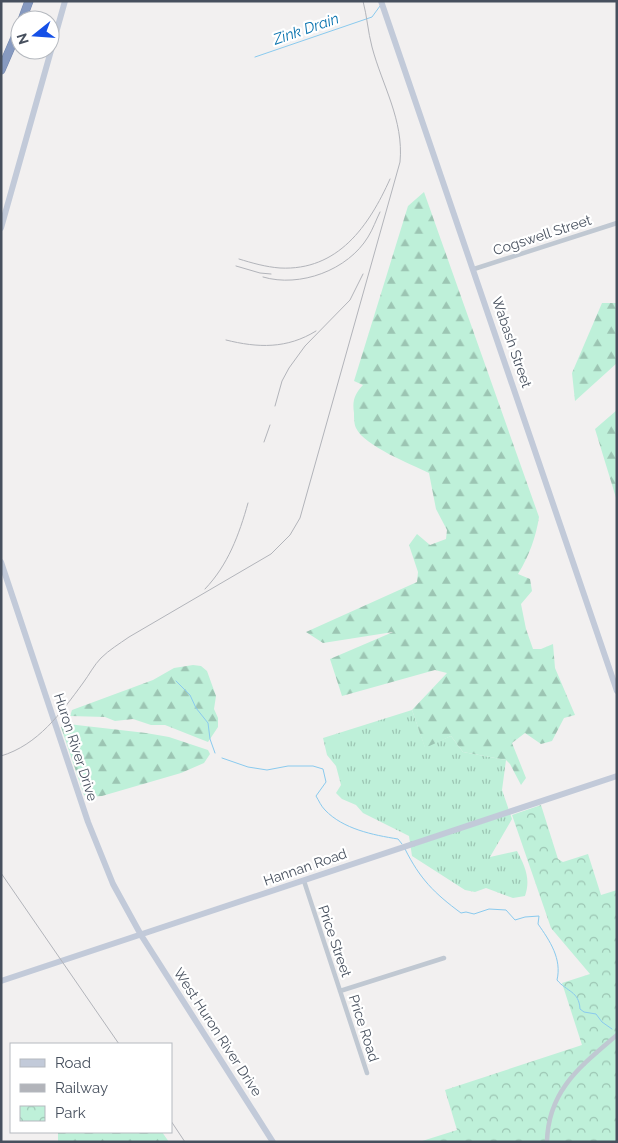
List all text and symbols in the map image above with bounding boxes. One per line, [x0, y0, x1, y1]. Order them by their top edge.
water label: Zink Drain [270, 9, 341, 49]
north arrow [10, 10, 60, 60]
text: N [13, 31, 32, 46]
street label: Cogswell Street [491, 212, 593, 258]
street label: Wabash Street [489, 294, 535, 390]
street label: Huron River Drive [51, 691, 101, 803]
street label: Hannan Road [261, 845, 349, 889]
street label: Price Street [315, 903, 355, 979]
street label: West Huron River Drive [171, 965, 265, 1099]
street label: Price Road [346, 992, 382, 1064]
legend [10, 1043, 172, 1133]
text: Road [55, 1054, 91, 1072]
text: Railway [55, 1079, 108, 1097]
text: Park [55, 1104, 86, 1122]

